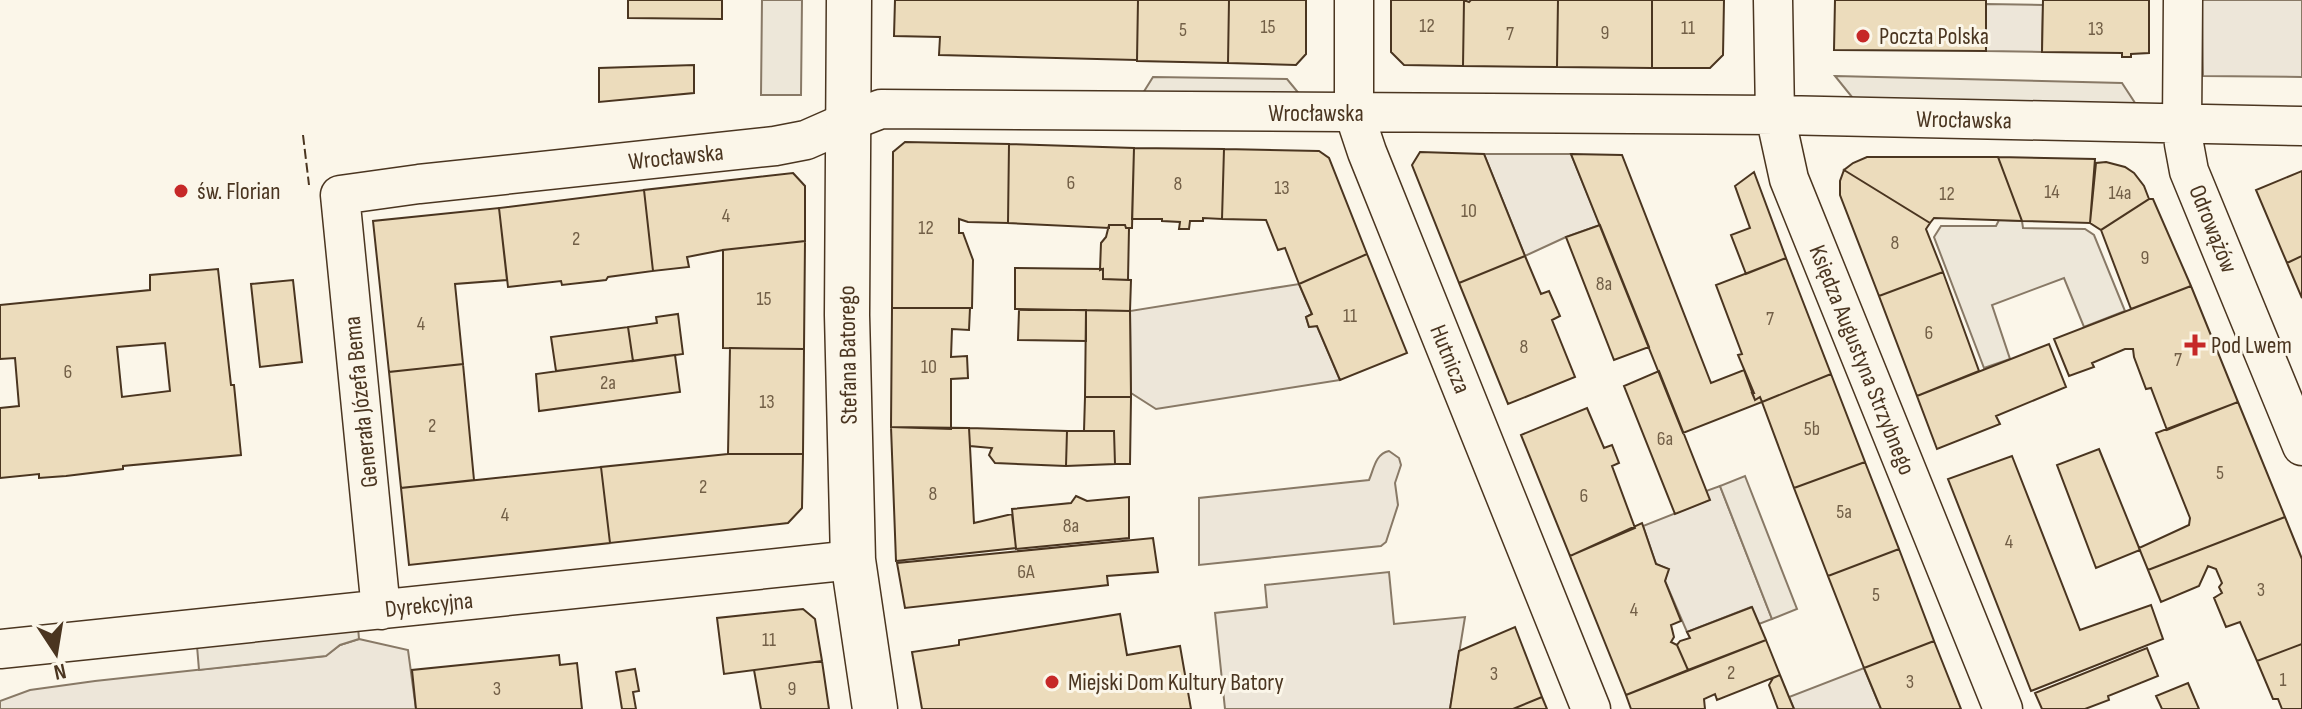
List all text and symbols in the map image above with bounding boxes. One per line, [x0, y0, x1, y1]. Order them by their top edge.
house number: 12 [1419, 14, 1435, 38]
house number: 15 [1260, 15, 1276, 39]
house number: 11 [1681, 16, 1695, 40]
house number: 13 [2088, 17, 2104, 41]
house number: 5 [1179, 18, 1187, 42]
house number: 9 [1601, 21, 1609, 45]
house number: 7 [1506, 22, 1514, 46]
place label: Poczta Polska [1879, 22, 1989, 51]
marker: Poczta Polska [1854, 27, 1872, 45]
street label: Wrocławska [1268, 99, 1364, 128]
street label: Wrocławska [1916, 105, 2012, 135]
street label: Wrocławska [627, 138, 725, 176]
house number: 6 [1067, 171, 1075, 195]
house number: 8 [1174, 172, 1182, 196]
house number: 13 [1274, 176, 1290, 200]
place label: św. Florian [197, 177, 281, 206]
house number: 14 [2044, 180, 2060, 204]
house number: 14a [2108, 181, 2132, 205]
street label: Odrowążów [2182, 181, 2244, 277]
marker: św. Florian [172, 182, 190, 200]
house number: 12 [1939, 182, 1955, 206]
house number: 10 [1461, 199, 1477, 223]
house number: 4 [722, 204, 730, 228]
house number: 12 [918, 216, 934, 240]
house number: 2 [572, 227, 580, 251]
house number: 8 [1891, 231, 1899, 255]
street label: Księdza Augustyna Strzybnego [1803, 241, 1921, 479]
house number: 9 [2141, 246, 2149, 270]
house number: 8a [1596, 272, 1612, 296]
street label: Stefana Batorego [832, 285, 864, 425]
house number: 15 [756, 287, 772, 311]
house number: 11 [1343, 304, 1357, 328]
house number: 7 [1766, 307, 1774, 331]
house number: 4 [417, 312, 425, 336]
street label: Generała Józefa Bema [338, 315, 384, 489]
street label: Hutnicza [1423, 320, 1477, 398]
house number: 6 [1925, 321, 1933, 345]
place label: Pod Lwem [2211, 331, 2292, 360]
house number: 8 [1520, 335, 1528, 359]
marker: Pod Lwem [2186, 336, 2204, 354]
house number: 7 [2174, 348, 2182, 372]
house number: 10 [921, 355, 937, 379]
house number: 6 [64, 360, 72, 384]
house number: 2a [600, 371, 616, 395]
house number: 13 [759, 390, 775, 414]
house number: 2 [428, 414, 436, 438]
house number: 5b [1804, 417, 1820, 441]
house number: 6a [1657, 427, 1673, 451]
house number: 5 [2216, 461, 2224, 485]
house number: 2 [699, 475, 707, 499]
house number: 8 [929, 482, 937, 506]
house number: 6 [1580, 484, 1588, 508]
house number: 5a [1836, 500, 1852, 524]
house number: 4 [501, 503, 509, 527]
house number: 8a [1063, 514, 1079, 538]
house number: 4 [2005, 530, 2013, 554]
house number: 6A [1017, 560, 1035, 584]
house number: 3 [2257, 578, 2265, 602]
house number: 5 [1872, 583, 1880, 607]
street label: Dyrekcyjna [383, 586, 475, 624]
house number: 4 [1630, 598, 1638, 622]
north arrow [16, 613, 96, 693]
house number: 11 [762, 628, 776, 652]
text: N [51, 657, 68, 686]
house number: 2 [1727, 661, 1735, 685]
house number: 3 [1490, 662, 1498, 686]
place label: Miejski Dom Kultury Batory [1068, 668, 1284, 697]
house number: 1 [2280, 668, 2287, 692]
house number: 3 [1906, 670, 1914, 694]
marker: Miejski Dom Kultury Batory [1043, 673, 1061, 691]
house number: 3 [493, 677, 501, 701]
house number: 9 [788, 677, 796, 701]

